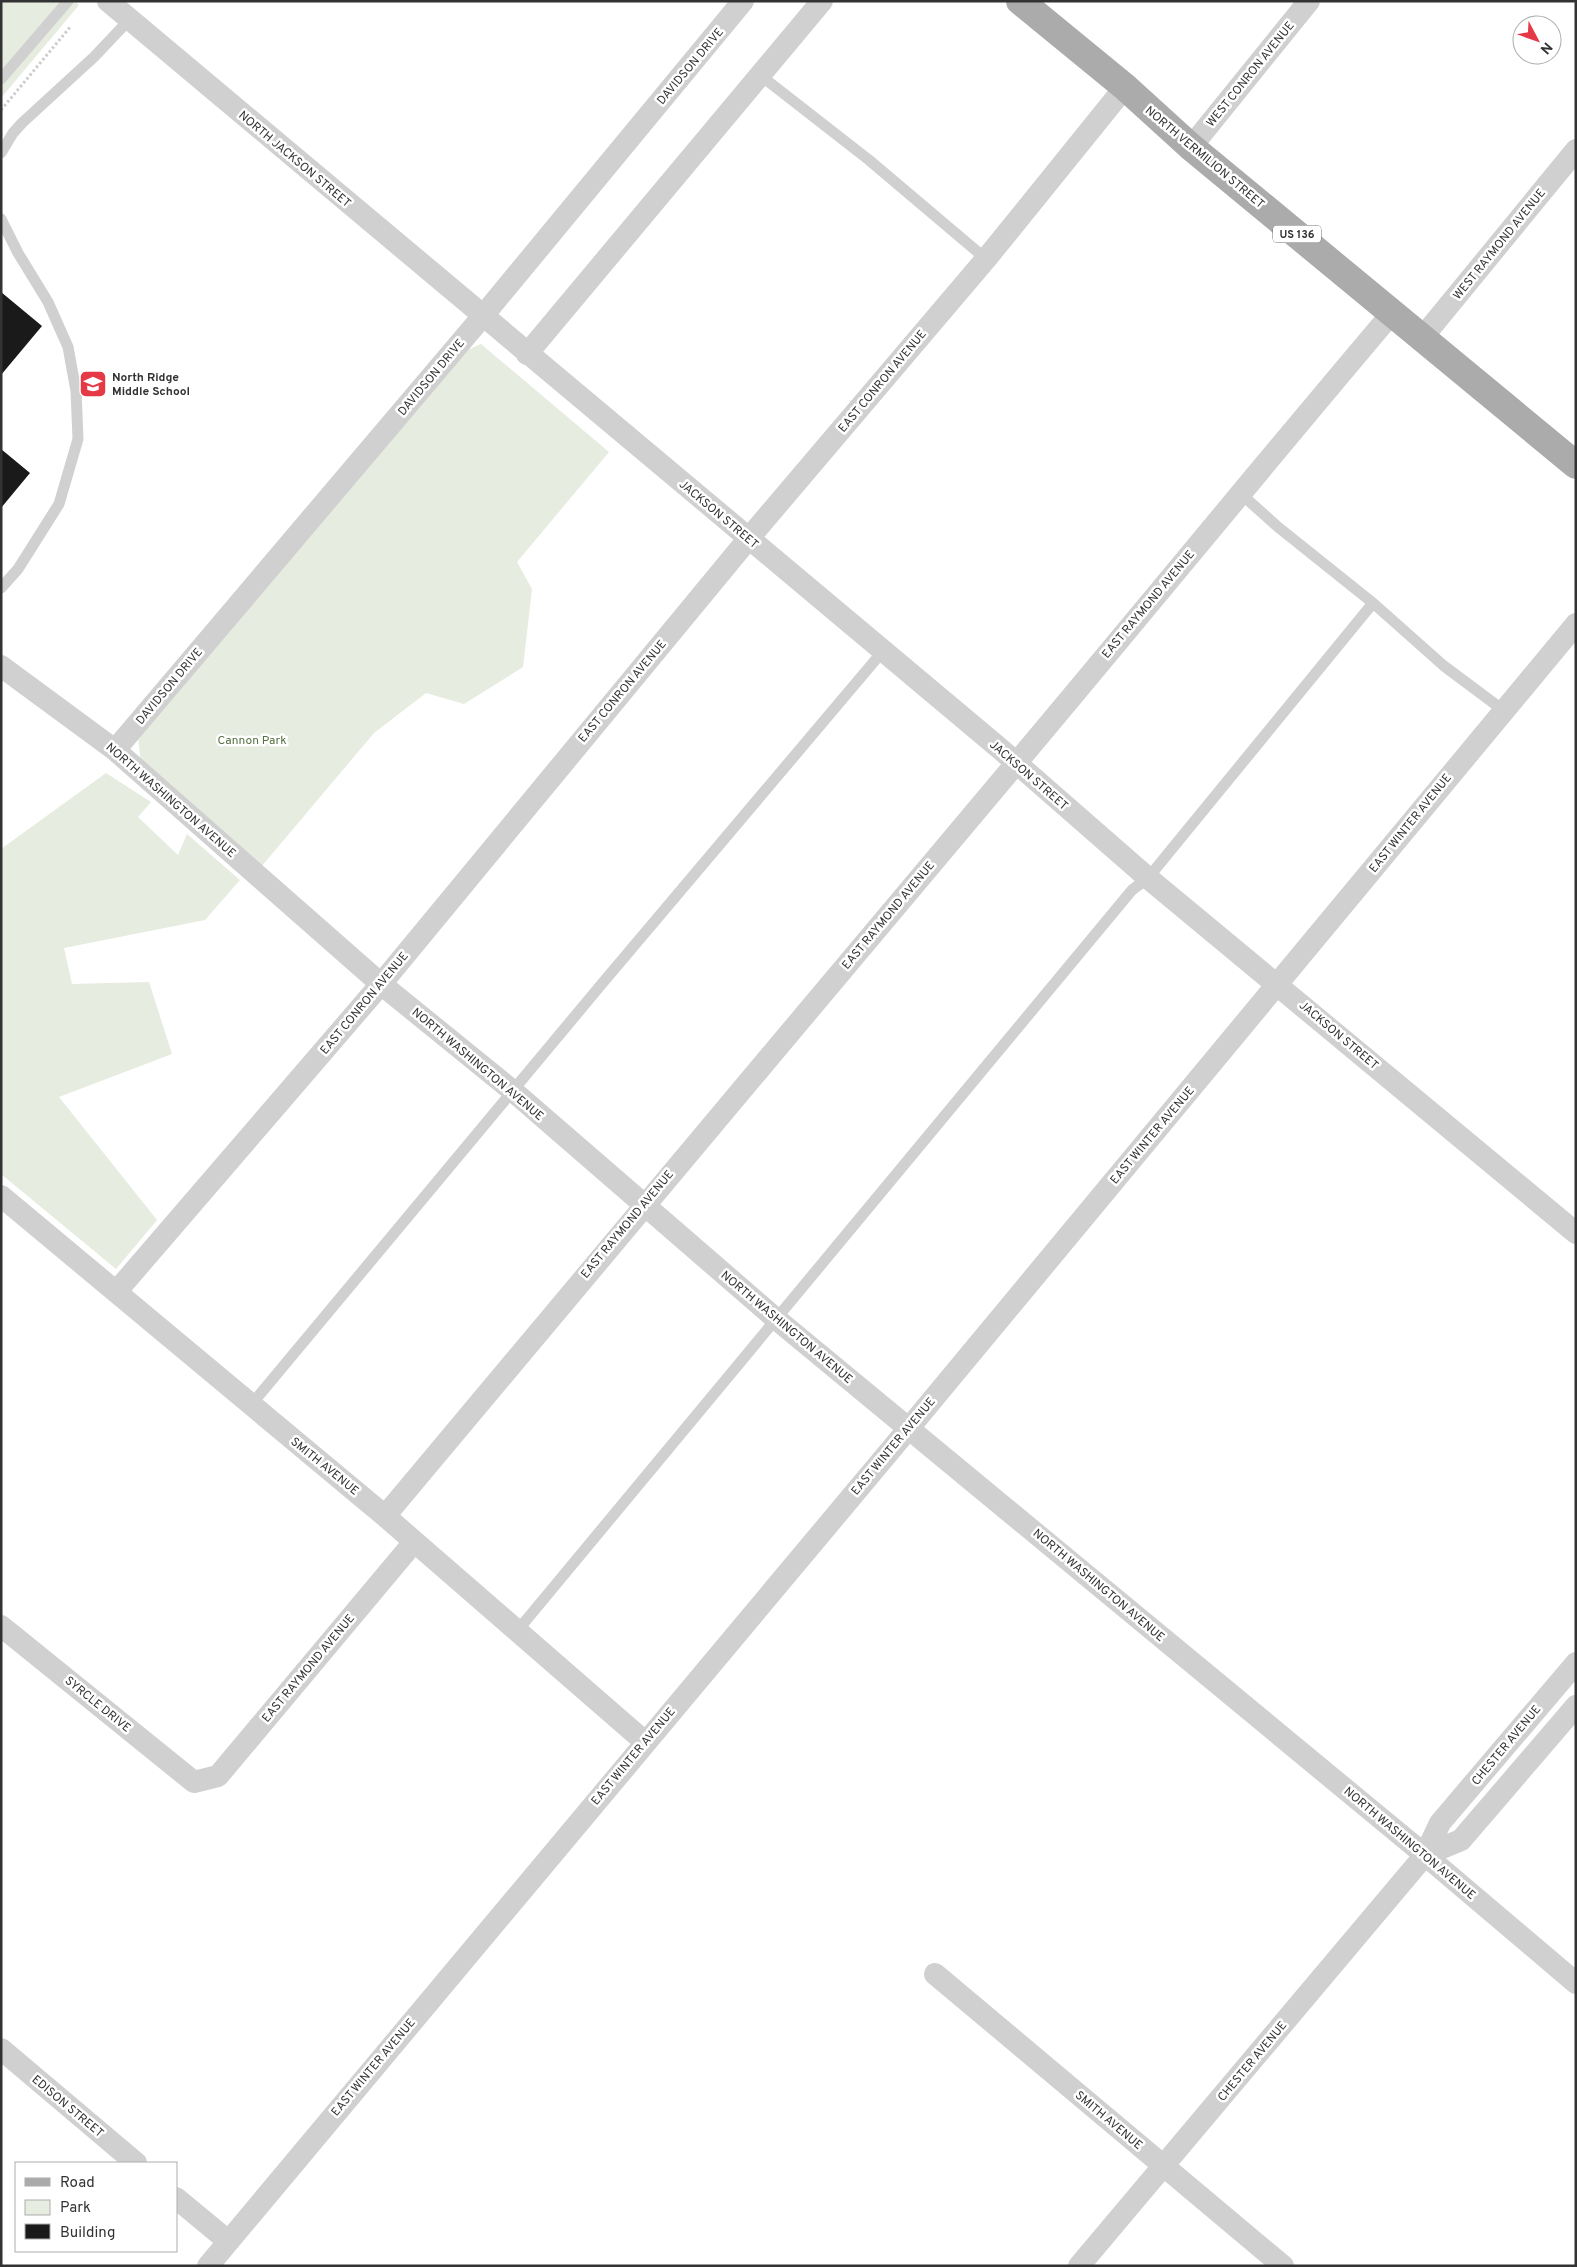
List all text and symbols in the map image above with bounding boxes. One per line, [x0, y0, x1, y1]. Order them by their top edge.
north arrow [1512, 15, 1562, 65]
street label: WEST CONRON AVENUE [1203, 19, 1298, 131]
street label: DAVIDSON DRIVE [654, 25, 728, 108]
text: N [1536, 38, 1555, 57]
street label: NORTH VERMILION STREET [1141, 103, 1268, 213]
street label: NORTH JACKSON STREET [235, 108, 354, 212]
street label: WEST RAYMOND AVENUE [1450, 186, 1550, 303]
road number: US 136 [1273, 225, 1321, 242]
street label: EAST CONRON AVENUE [835, 327, 930, 436]
street label: DAVIDSON DRIVE [395, 336, 469, 419]
school or university icon: North Ridge Middle School [78, 369, 108, 399]
place label: North Ridge Middle School [112, 370, 190, 400]
street label: JACKSON STREET [675, 477, 762, 553]
street label: EAST RAYMOND AVENUE [1099, 547, 1199, 662]
street label: EAST CONRON AVENUE [575, 637, 670, 746]
street label: DAVIDSON DRIVE [133, 645, 207, 728]
park label: Cannon Park [217, 733, 287, 749]
street label: JACKSON STREET [986, 737, 1071, 814]
street label: NORTH WASHINGTON AVENUE [102, 740, 239, 862]
street label: EAST WINTER AVENUE [1366, 771, 1456, 876]
street label: EAST RAYMOND AVENUE [839, 858, 939, 973]
street label: EAST CONRON AVENUE [317, 949, 412, 1058]
street label: JACKSON STREET [1295, 998, 1382, 1074]
street label: NORTH WASHINGTON AVENUE [408, 1005, 547, 1125]
street label: EAST WINTER AVENUE [1107, 1083, 1198, 1188]
street label: EAST RAYMOND AVENUE [578, 1167, 678, 1282]
street label: NORTH WASHINGTON AVENUE [717, 1268, 856, 1388]
street label: EAST WINTER AVENUE [848, 1394, 939, 1499]
street label: SMITH AVENUE [287, 1434, 362, 1499]
street label: NORTH WASHINGTON AVENUE [1029, 1526, 1168, 1646]
street label: EAST RAYMOND AVENUE [259, 1611, 359, 1726]
street label: SYRCLE DRIVE [61, 1673, 134, 1736]
street label: CHESTER AVENUE [1468, 1702, 1545, 1789]
street label: EAST WINTER AVENUE [588, 1704, 679, 1809]
street label: NORTH WASHINGTON AVENUE [1340, 1784, 1479, 1904]
street label: EAST WINTER AVENUE [328, 2015, 419, 2120]
street label: CHESTER AVENUE [1214, 2018, 1291, 2105]
street label: EDISON STREET [28, 2072, 107, 2142]
street label: SMITH AVENUE [1071, 2088, 1145, 2154]
legend [15, 2162, 178, 2252]
text: Road [60, 2174, 95, 2193]
text: Park [60, 2199, 91, 2218]
text: Building [60, 2224, 115, 2243]

